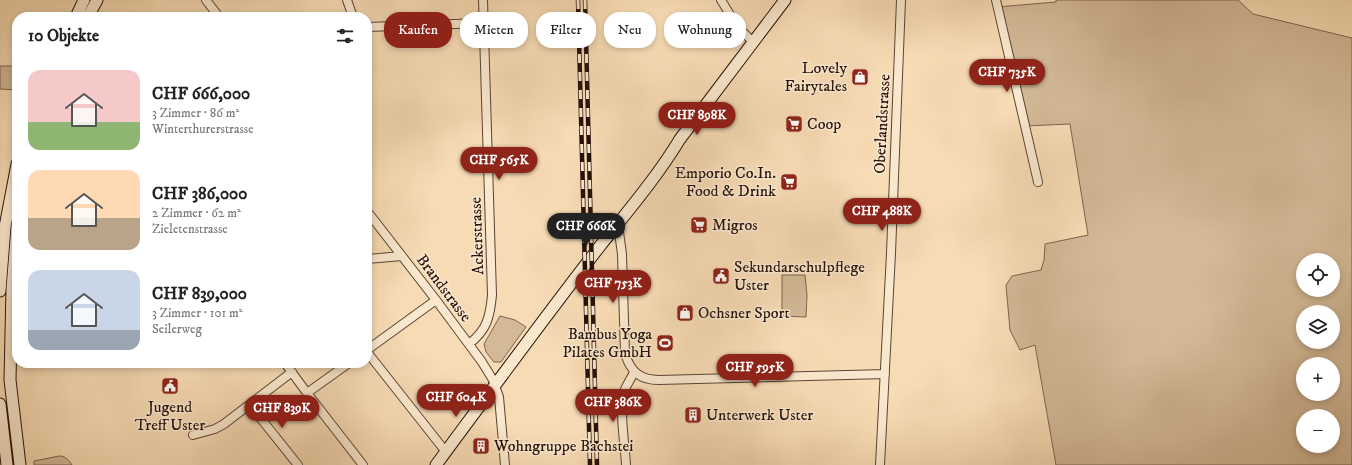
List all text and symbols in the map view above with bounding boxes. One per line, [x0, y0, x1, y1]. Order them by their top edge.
chip: Kaufen [384, 12, 452, 48]
chip: Mieten [460, 12, 528, 48]
chip: Filter [536, 12, 596, 48]
chip: Neu [604, 12, 656, 48]
chip: Wohnung [664, 12, 746, 48]
text: 10 Objekte [28, 25, 99, 47]
icon: filters [334, 25, 356, 47]
place label: Lovely Fairytales [785, 58, 847, 96]
pin: CHF 735K [966, 59, 1048, 93]
text: CHF 735K [978, 64, 1036, 80]
shop icon: Lovely Fairytales [850, 67, 870, 87]
street label: Oberlandstrasse [869, 73, 895, 174]
text: CHF 666,000 [152, 83, 250, 105]
icon: home [60, 86, 108, 134]
pin: CHF 898K [656, 102, 738, 136]
text: 3 Zimmer · 86 m² [152, 105, 239, 121]
text: CHF 898K [668, 107, 726, 123]
supermarket icon: Coop [784, 114, 804, 134]
place label: Coop [807, 114, 841, 134]
text: Winterthurerstrasse [152, 121, 254, 137]
pin: CHF 565K [458, 147, 540, 181]
text: CHF 565K [469, 152, 529, 168]
place label: Emporio Co.In. Food & Drink [675, 163, 776, 201]
supermarket icon: Emporio Co.In. Food & Drink [779, 172, 799, 192]
text: CHF 386,000 [152, 183, 247, 205]
icon: home [60, 186, 108, 234]
street label: Ackerstrasse [466, 196, 488, 275]
pin: CHF 488K [841, 198, 923, 232]
text: CHF 488K [852, 203, 912, 219]
text: 2 Zimmer · 62 m² [152, 205, 241, 221]
pin: CHF 666K [545, 213, 627, 247]
supermarket icon: Migros [689, 215, 709, 235]
place label: Migros [712, 215, 758, 235]
text: CHF 666K [556, 218, 616, 234]
text: Zieletenstrasse [152, 221, 228, 237]
street label: Brandstrasse [412, 250, 476, 326]
map controls [1296, 253, 1340, 453]
button: locate [1296, 253, 1340, 297]
place label: Sekundarschulpflege Uster [734, 257, 865, 295]
public building icon: Sekundarschulpflege Uster [711, 266, 731, 286]
pin: CHF 753K [572, 270, 654, 304]
text: CHF 753K [584, 275, 642, 291]
text: CHF 839,000 [152, 283, 247, 305]
icon: home [60, 286, 108, 334]
shop icon: Ochsner Sport [675, 303, 695, 323]
place label: Ochsner Sport [698, 303, 790, 323]
text: 3 Zimmer · 101 m² [152, 305, 243, 321]
button: layers [1296, 305, 1340, 349]
text: Seilerweg [152, 321, 202, 337]
place label: Bambus Yoga Pilates GmbH [563, 324, 652, 362]
sports icon: Bambus Yoga Pilates GmbH [655, 333, 675, 353]
pin: CHF 595K [714, 354, 796, 388]
button: + [1296, 357, 1340, 401]
text: CHF 595K [726, 359, 784, 375]
public building icon: Jugend Treff Uster [160, 376, 180, 396]
pin: CHF 604K [415, 384, 497, 418]
text: CHF 604K [426, 389, 486, 405]
pin: CHF 386K [572, 389, 654, 423]
text: CHF 386K [584, 394, 642, 410]
pin: CHF 839K [241, 395, 323, 429]
place label: Jugend Treff Uster [135, 397, 205, 435]
text: CHF 839K [253, 400, 311, 416]
building icon: Unterwerk Uster [683, 405, 703, 425]
place label: Unterwerk Uster [706, 405, 813, 425]
button: − [1296, 409, 1340, 453]
building icon: Wohngruppe Bachstei [471, 436, 491, 456]
place label: Wohngruppe Bachstei [493, 436, 633, 456]

